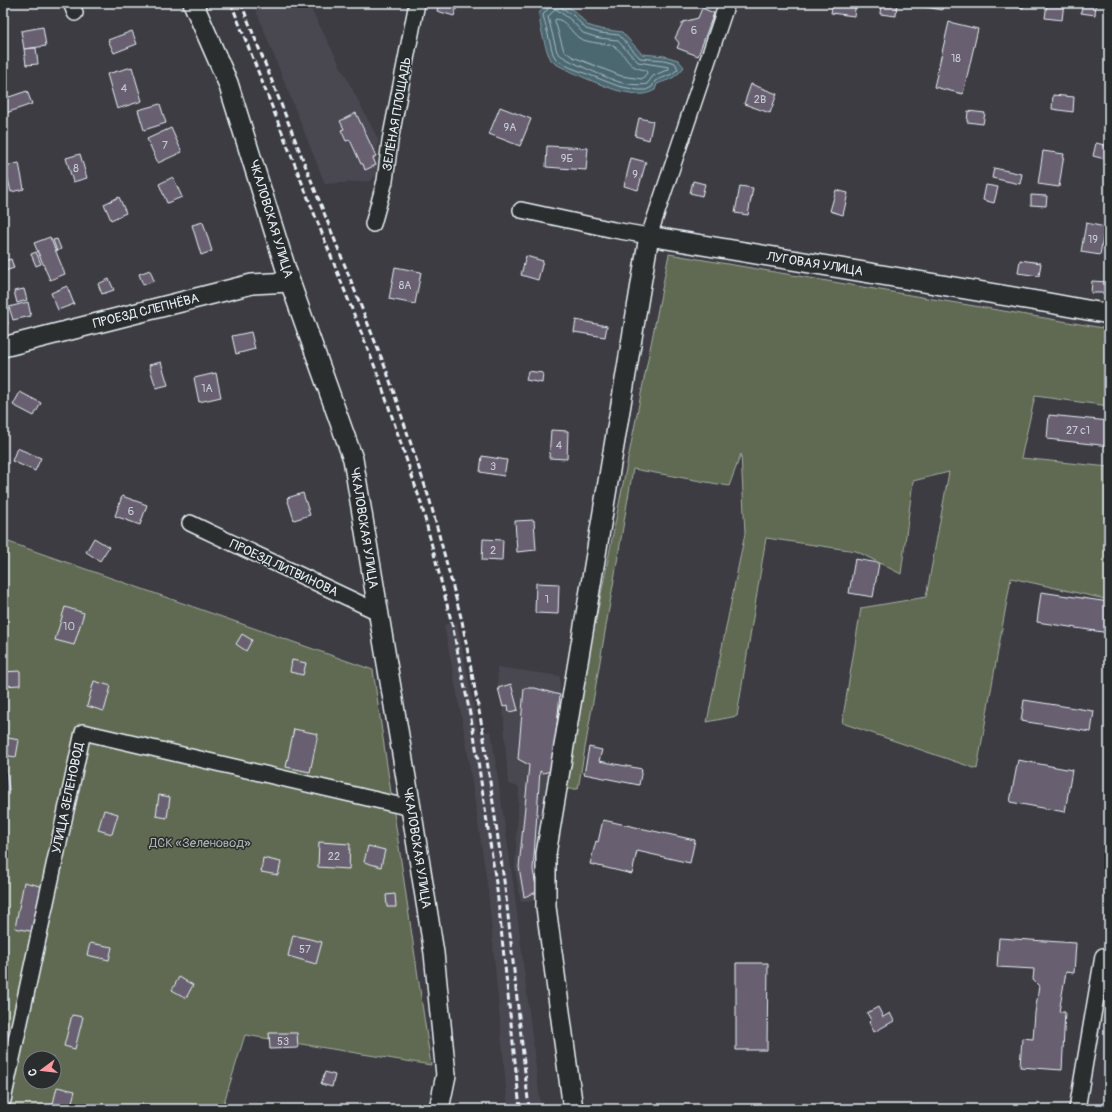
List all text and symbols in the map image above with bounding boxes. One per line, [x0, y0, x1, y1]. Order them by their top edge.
house number: 6 [691, 24, 697, 37]
house number: 18 [951, 52, 961, 65]
street label: ЗЕЛЁНАЯ ПЛОЩАДЬ [379, 56, 415, 172]
house number: 4 [121, 82, 128, 95]
house number: 2В [754, 93, 766, 106]
house number: 9А [504, 121, 516, 134]
house number: 7 [162, 139, 168, 152]
house number: 9Б [561, 152, 573, 165]
street label: ЧКАЛОВСКАЯ УЛИЦА [245, 158, 297, 280]
house number: 8 [73, 162, 79, 175]
house number: 9 [632, 168, 638, 181]
house number: 19 [1088, 233, 1098, 246]
street label: ЛУГОВАЯ УЛИЦА [765, 248, 865, 280]
house number: 8А [399, 279, 411, 292]
street label: ПРОЕЗД СЛЕПНЁВА [91, 290, 201, 332]
house number: 1А [201, 382, 213, 395]
house number: 27 с1 [1066, 424, 1090, 437]
house number: 4 [556, 439, 563, 452]
house number: 3 [490, 460, 496, 473]
street label: ЧКАЛОВСКАЯ УЛИЦА [347, 466, 382, 590]
house number: 6 [128, 505, 134, 518]
street label: ПРОЕЗД ЛИТВИНОВА [227, 536, 341, 600]
house number: 2 [490, 544, 496, 557]
house number: 1 [545, 593, 549, 606]
house number: 10 [63, 620, 75, 633]
street label: УЛИЦА ЗЕЛЕНОВОД [48, 741, 88, 855]
street label: ЧКАЛОВСКАЯ УЛИЦА [400, 786, 435, 910]
park label: ДСК «Зеленовод» [148, 835, 251, 851]
house number: 22 [328, 850, 340, 863]
house number: 57 [299, 943, 311, 956]
house number: 53 [277, 1035, 289, 1048]
north arrow [22, 1050, 62, 1090]
text: С [26, 1067, 40, 1077]

